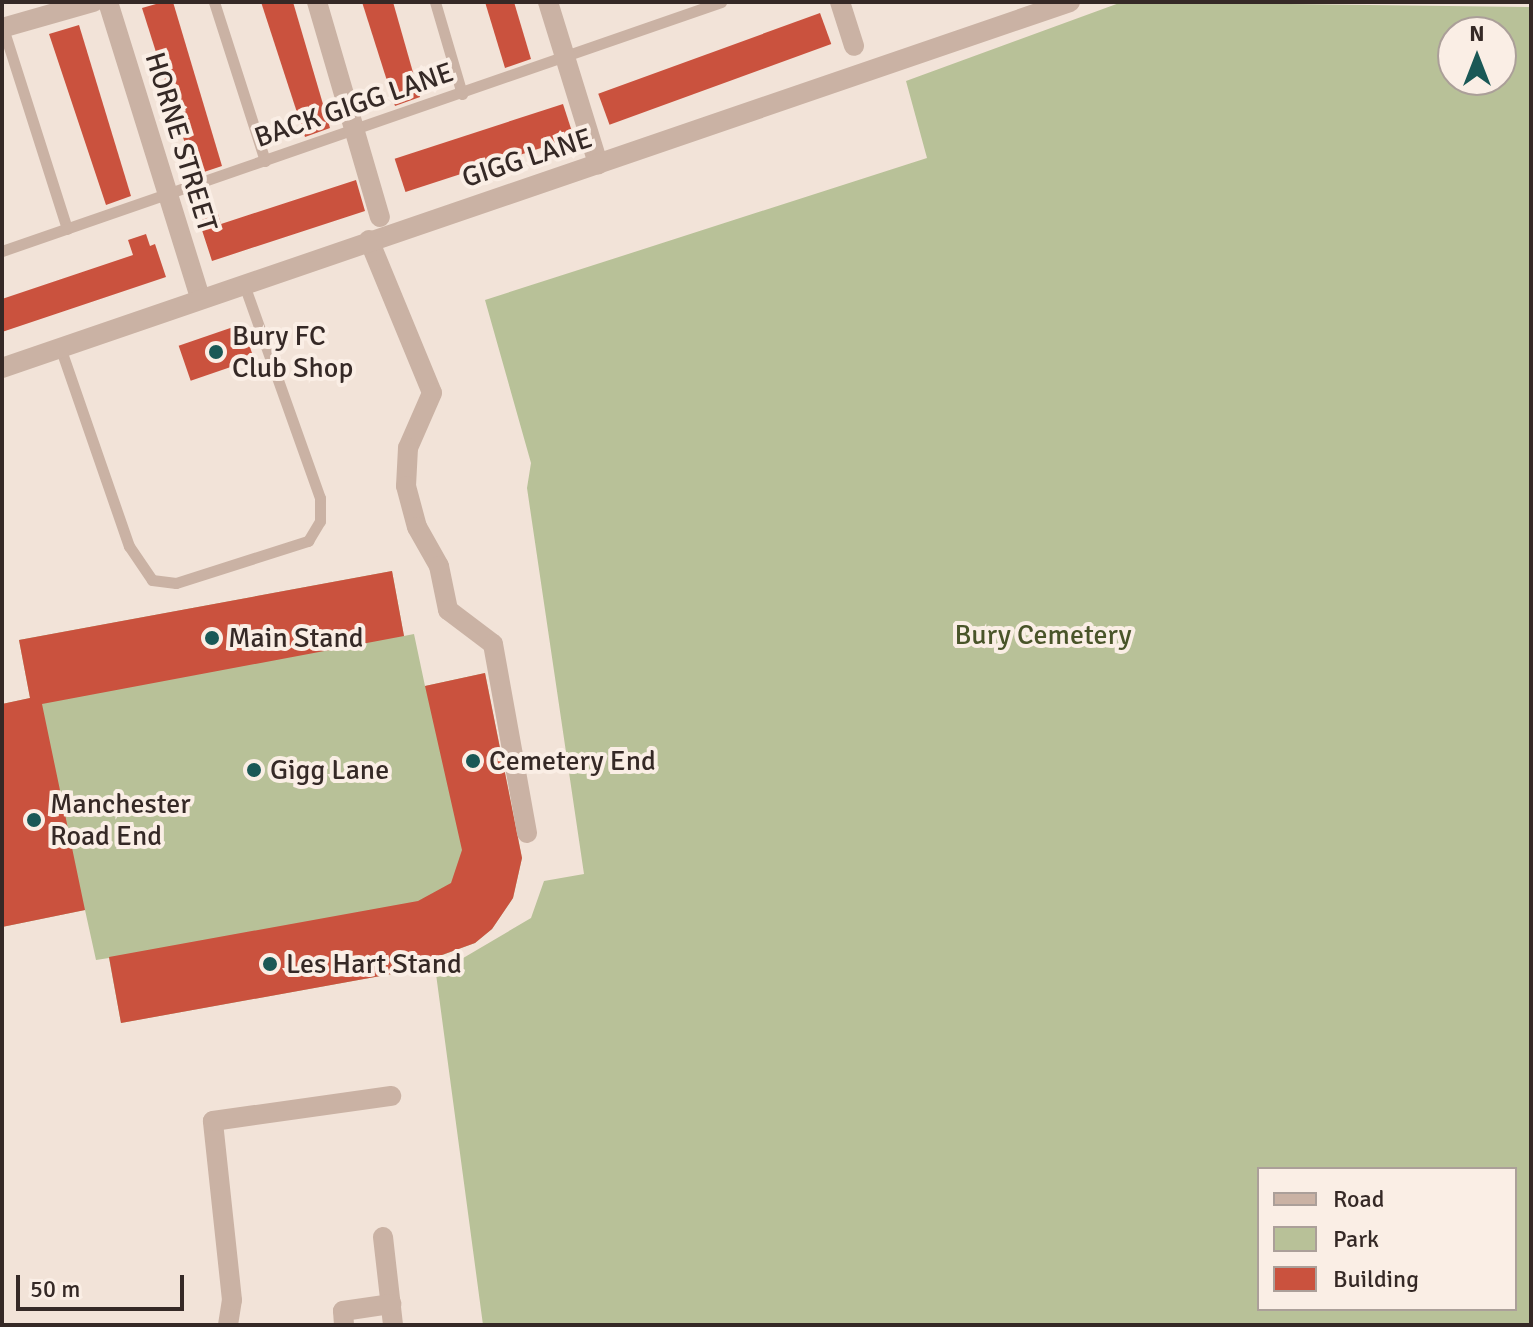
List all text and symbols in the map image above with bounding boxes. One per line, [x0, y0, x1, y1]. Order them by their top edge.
north arrow [1437, 16, 1517, 96]
text: N [1469, 20, 1485, 47]
street label: HORNE STREET [138, 48, 224, 236]
street label: BACK GIGG LANE [250, 55, 458, 155]
street label: GIGG LANE [458, 121, 596, 195]
place label: Bury FC Club Shop [232, 319, 353, 385]
marker: Bury FC Club Shop [207, 343, 225, 361]
park label: Bury Cemetery [954, 618, 1132, 652]
place label: Main Stand [228, 621, 364, 655]
marker: Main Stand [203, 629, 221, 647]
place label: Cemetery End [489, 744, 656, 778]
marker: Cemetery End [464, 752, 482, 770]
place label: Gigg Lane [270, 753, 389, 787]
marker: Gigg Lane [245, 761, 263, 779]
place label: Manchester Road End [50, 787, 191, 853]
marker: Manchester Road End [25, 811, 43, 829]
place label: Les Hart Stand [286, 947, 462, 981]
marker: Les Hart Stand [261, 955, 279, 973]
legend [1257, 1167, 1517, 1311]
text: Road [1333, 1184, 1384, 1214]
text: Park [1333, 1224, 1379, 1254]
scale bar [20, 1259, 188, 1309]
text: Building [1333, 1264, 1419, 1294]
text: 50 m [30, 1274, 80, 1304]

